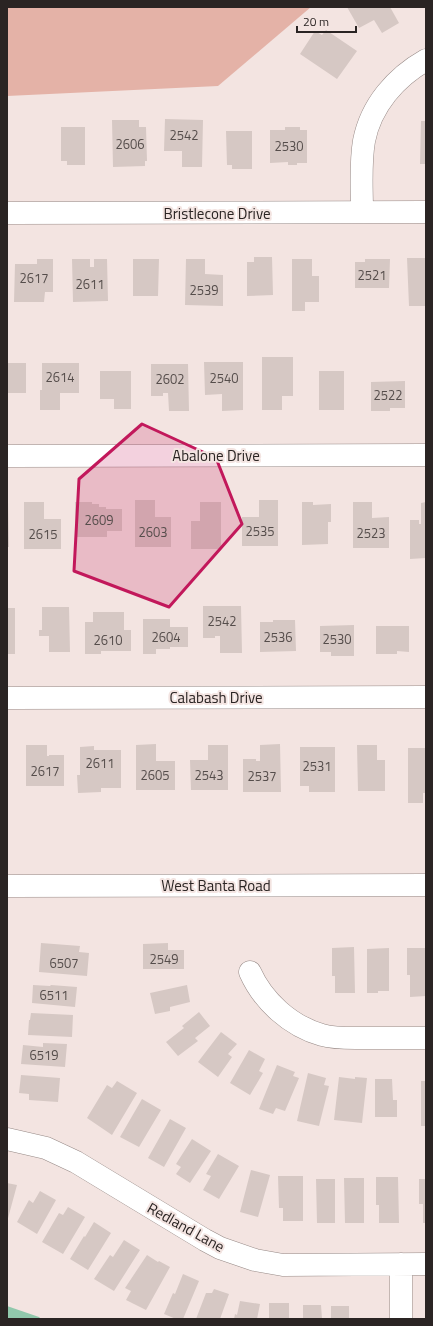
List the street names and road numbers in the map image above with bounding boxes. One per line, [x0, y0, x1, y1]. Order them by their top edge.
street label: Bristlecone Drive [163, 202, 271, 225]
street label: Abalone Drive [172, 444, 260, 467]
street label: Calabash Drive [169, 686, 263, 709]
street label: West Banta Road [161, 874, 271, 897]
street label: Redland Lane [143, 1196, 229, 1258]

